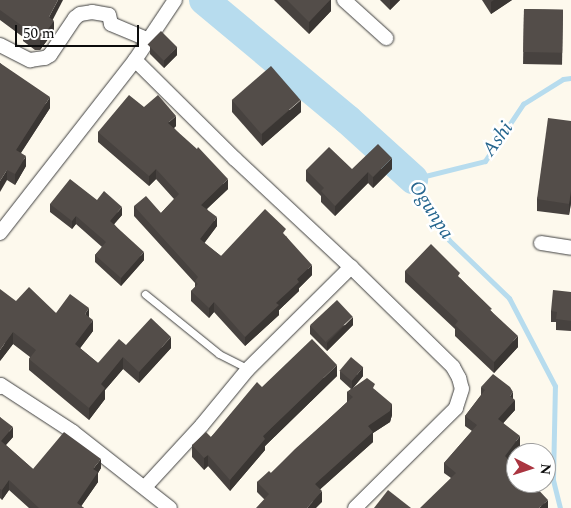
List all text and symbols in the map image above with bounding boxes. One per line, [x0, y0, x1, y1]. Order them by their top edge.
scale bar [18, 15, 141, 47]
text: 50 m [23, 22, 55, 45]
water label: Ashi [477, 117, 519, 161]
water label: Ogunpa [403, 176, 459, 244]
north arrow [506, 443, 556, 493]
text: N [534, 463, 556, 476]

